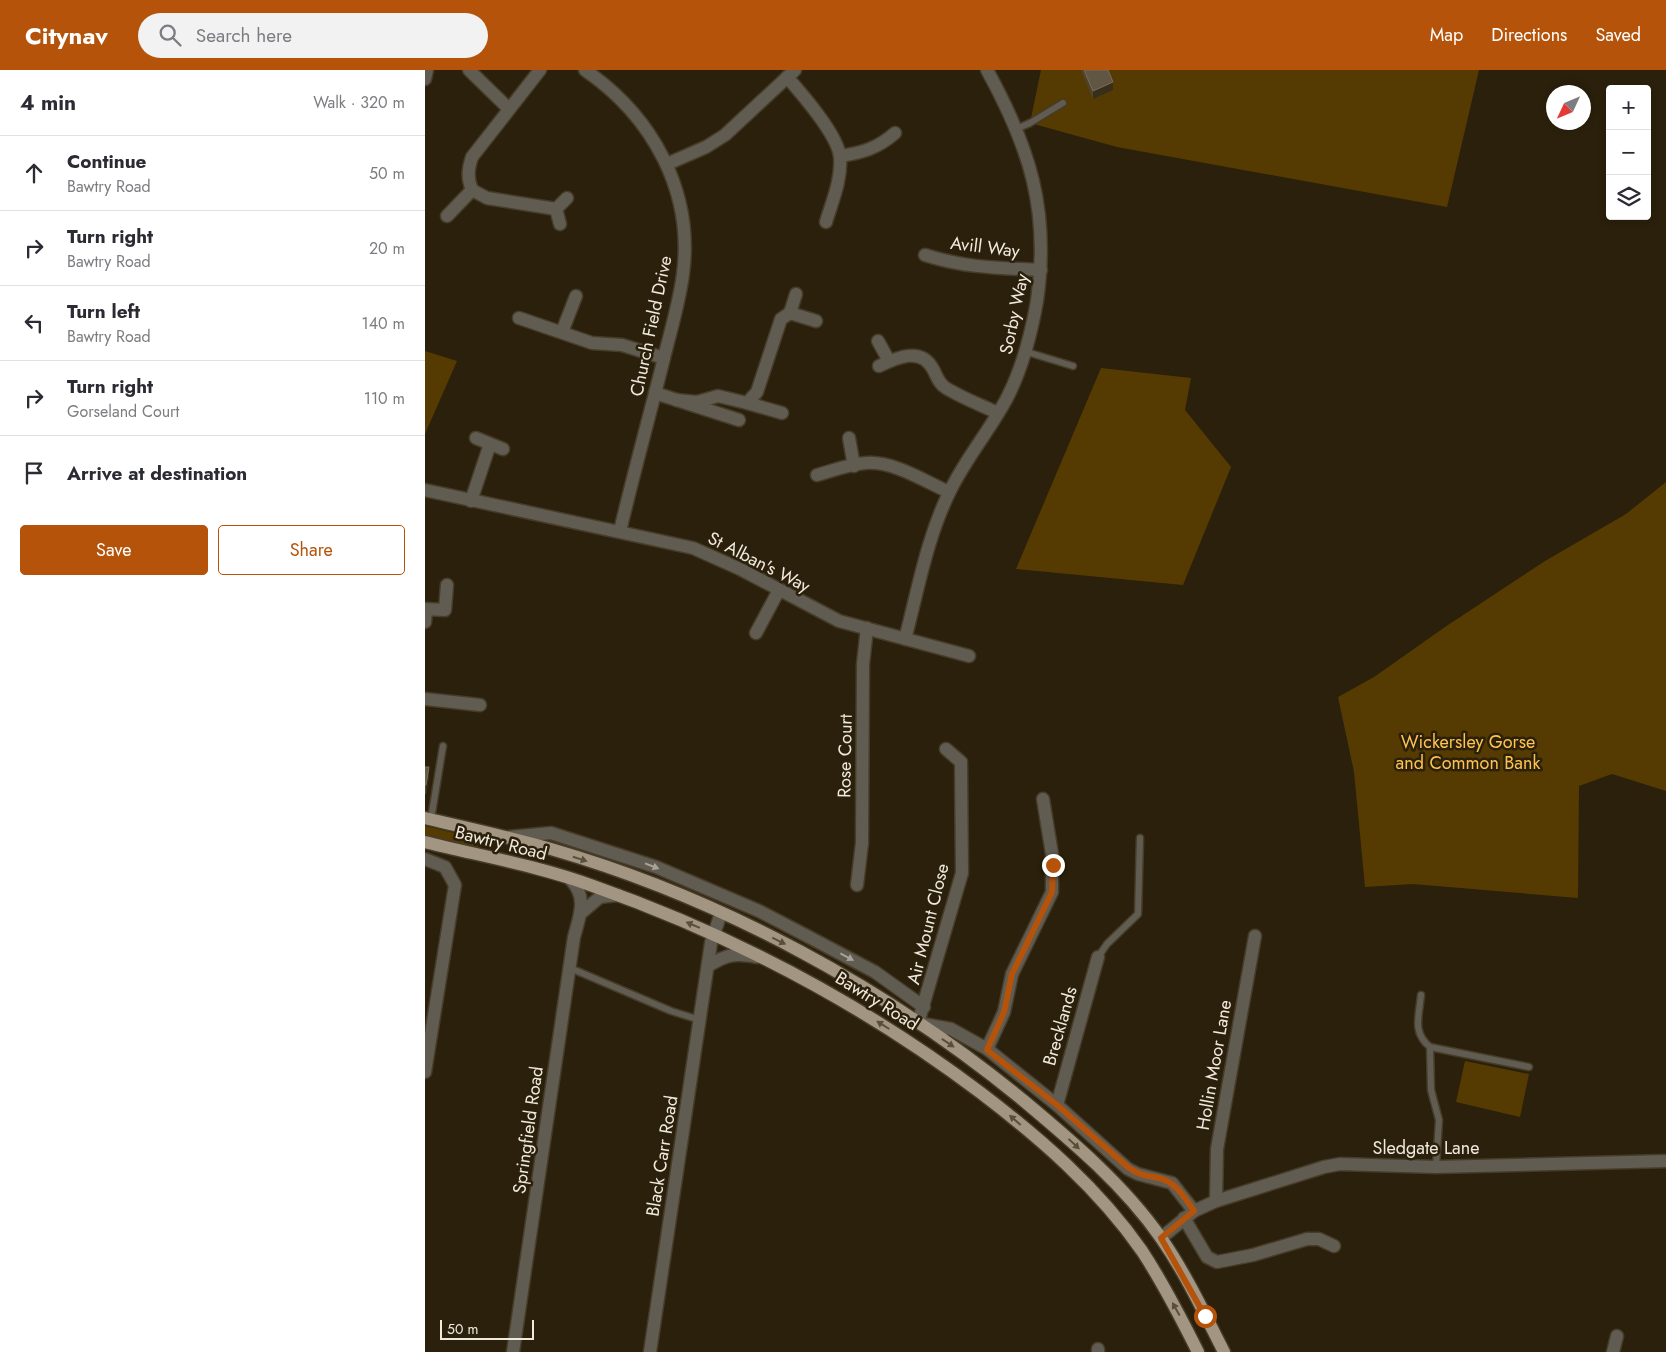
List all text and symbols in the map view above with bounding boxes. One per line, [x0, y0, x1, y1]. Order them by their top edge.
search box [138, 13, 488, 58]
text: Citynav [25, 18, 108, 53]
icon: search [156, 21, 184, 49]
text: Search here [196, 22, 292, 49]
text: Map [1430, 22, 1463, 48]
text: Directions [1491, 22, 1567, 48]
text: Saved [1595, 22, 1641, 48]
north arrow [1546, 85, 1591, 130]
map controls [1606, 85, 1651, 220]
button: + [1606, 85, 1651, 130]
text: 4 min [20, 88, 76, 118]
text: Walk · 320 m [313, 91, 405, 114]
button: − [1606, 130, 1651, 175]
text: Continue [67, 148, 146, 175]
icon: ahead [20, 159, 48, 187]
text: 50 m [369, 162, 405, 185]
text: Bawtry Road [67, 175, 151, 198]
button: layers [1606, 175, 1651, 220]
text: Turn right [67, 223, 153, 250]
street label: Avill Way [949, 230, 1021, 264]
icon: right [20, 234, 48, 262]
text: 20 m [369, 237, 405, 260]
text: Bawtry Road [67, 250, 151, 273]
street label: Church Field Drive [623, 253, 679, 399]
street label: Sorby Way [993, 271, 1035, 357]
text: Turn left [67, 298, 140, 325]
icon: left [20, 309, 48, 337]
text: 140 m [362, 312, 405, 335]
text: Bawtry Road [67, 325, 151, 348]
text: Turn right [67, 373, 153, 400]
icon: right [20, 384, 48, 412]
text: 110 m [364, 387, 405, 410]
text: Gorseland Court [67, 400, 179, 423]
icon: arrive [20, 459, 48, 487]
text: Arrive at destination [67, 460, 247, 487]
button: Save [20, 525, 208, 575]
button: Share [218, 525, 405, 575]
street label: St Alban's Way [703, 525, 815, 599]
street label: Rose Court [831, 713, 859, 798]
park label: Wickersley Gorse and Common Bank [1396, 729, 1540, 776]
street label: Bawtry Road [452, 819, 550, 867]
route end [1042, 854, 1065, 877]
one-way arrow [573, 856, 588, 863]
street label: Air Mount Close [900, 861, 956, 987]
one-way arrow [645, 862, 660, 870]
one-way arrow [686, 921, 700, 929]
one-way arrow [772, 937, 786, 945]
one-way arrow [839, 953, 854, 961]
street label: Bawtry Road [830, 965, 924, 1037]
street label: Brecklands [1036, 983, 1084, 1069]
street label: Hollin Moor Lane [1190, 998, 1238, 1132]
one-way arrow [877, 1020, 890, 1029]
one-way arrow [941, 1038, 955, 1047]
street label: Springfield Road [506, 1065, 550, 1195]
street label: Black Carr Road [640, 1094, 684, 1218]
one-way arrow [1009, 1114, 1022, 1125]
street label: Sledgate Lane [1373, 1135, 1479, 1161]
one-way arrow [1068, 1138, 1080, 1150]
one-way arrow [1172, 1301, 1180, 1316]
route start [1194, 1305, 1217, 1328]
scale bar [440, 1317, 534, 1340]
text: 50 m [447, 1319, 478, 1339]

